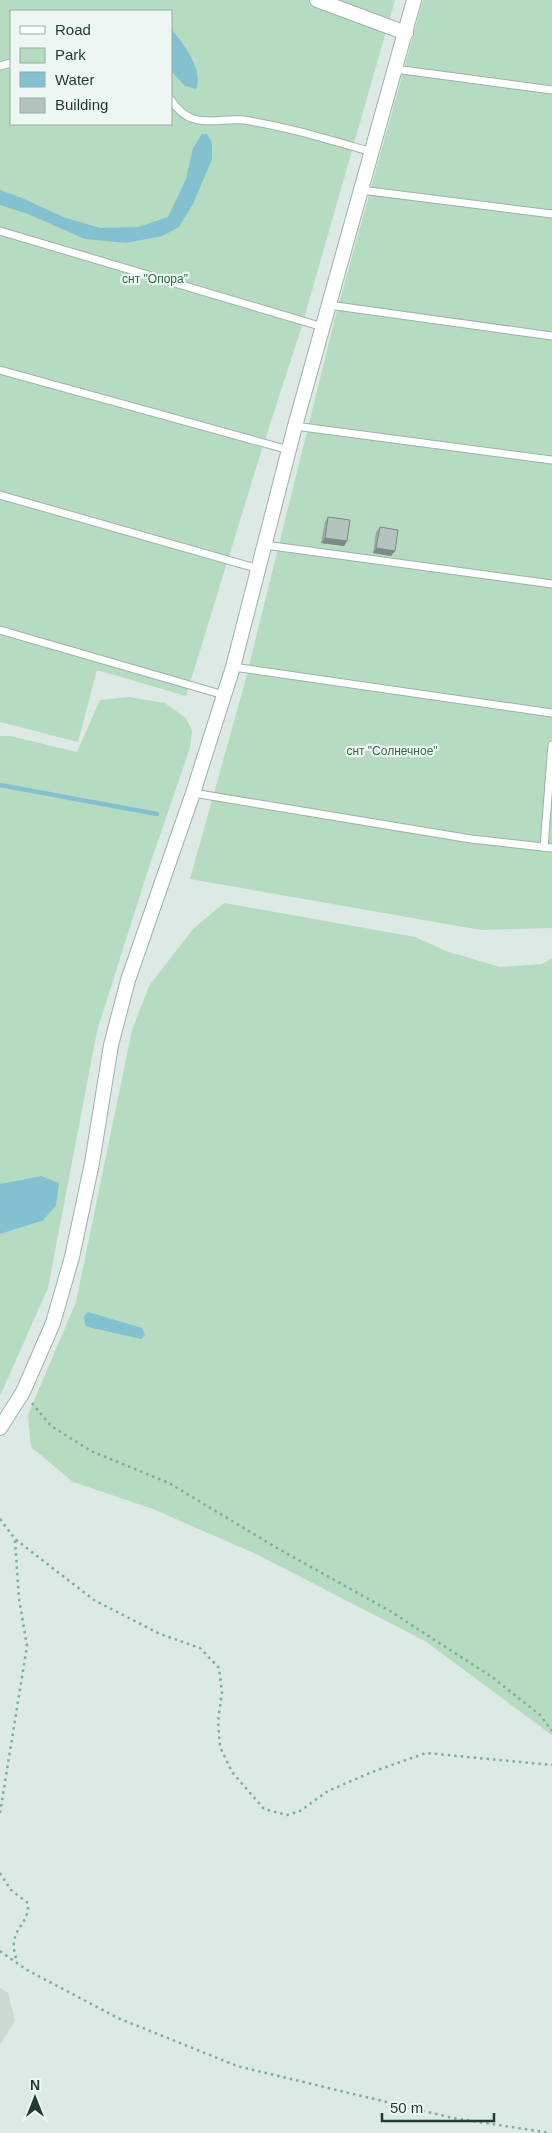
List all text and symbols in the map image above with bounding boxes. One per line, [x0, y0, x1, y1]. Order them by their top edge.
legend [10, 10, 172, 125]
text: Road [55, 21, 91, 38]
text: Park [55, 46, 86, 63]
text: Water [55, 71, 94, 88]
text: Building [55, 96, 108, 113]
park label: снт "Опора" [122, 272, 188, 286]
park label: снт "Солнечное" [346, 744, 438, 758]
north arrow [10, 2073, 60, 2123]
text: N [30, 2077, 40, 2093]
scale bar [382, 2090, 494, 2122]
text: 50 m [390, 2099, 423, 2116]

